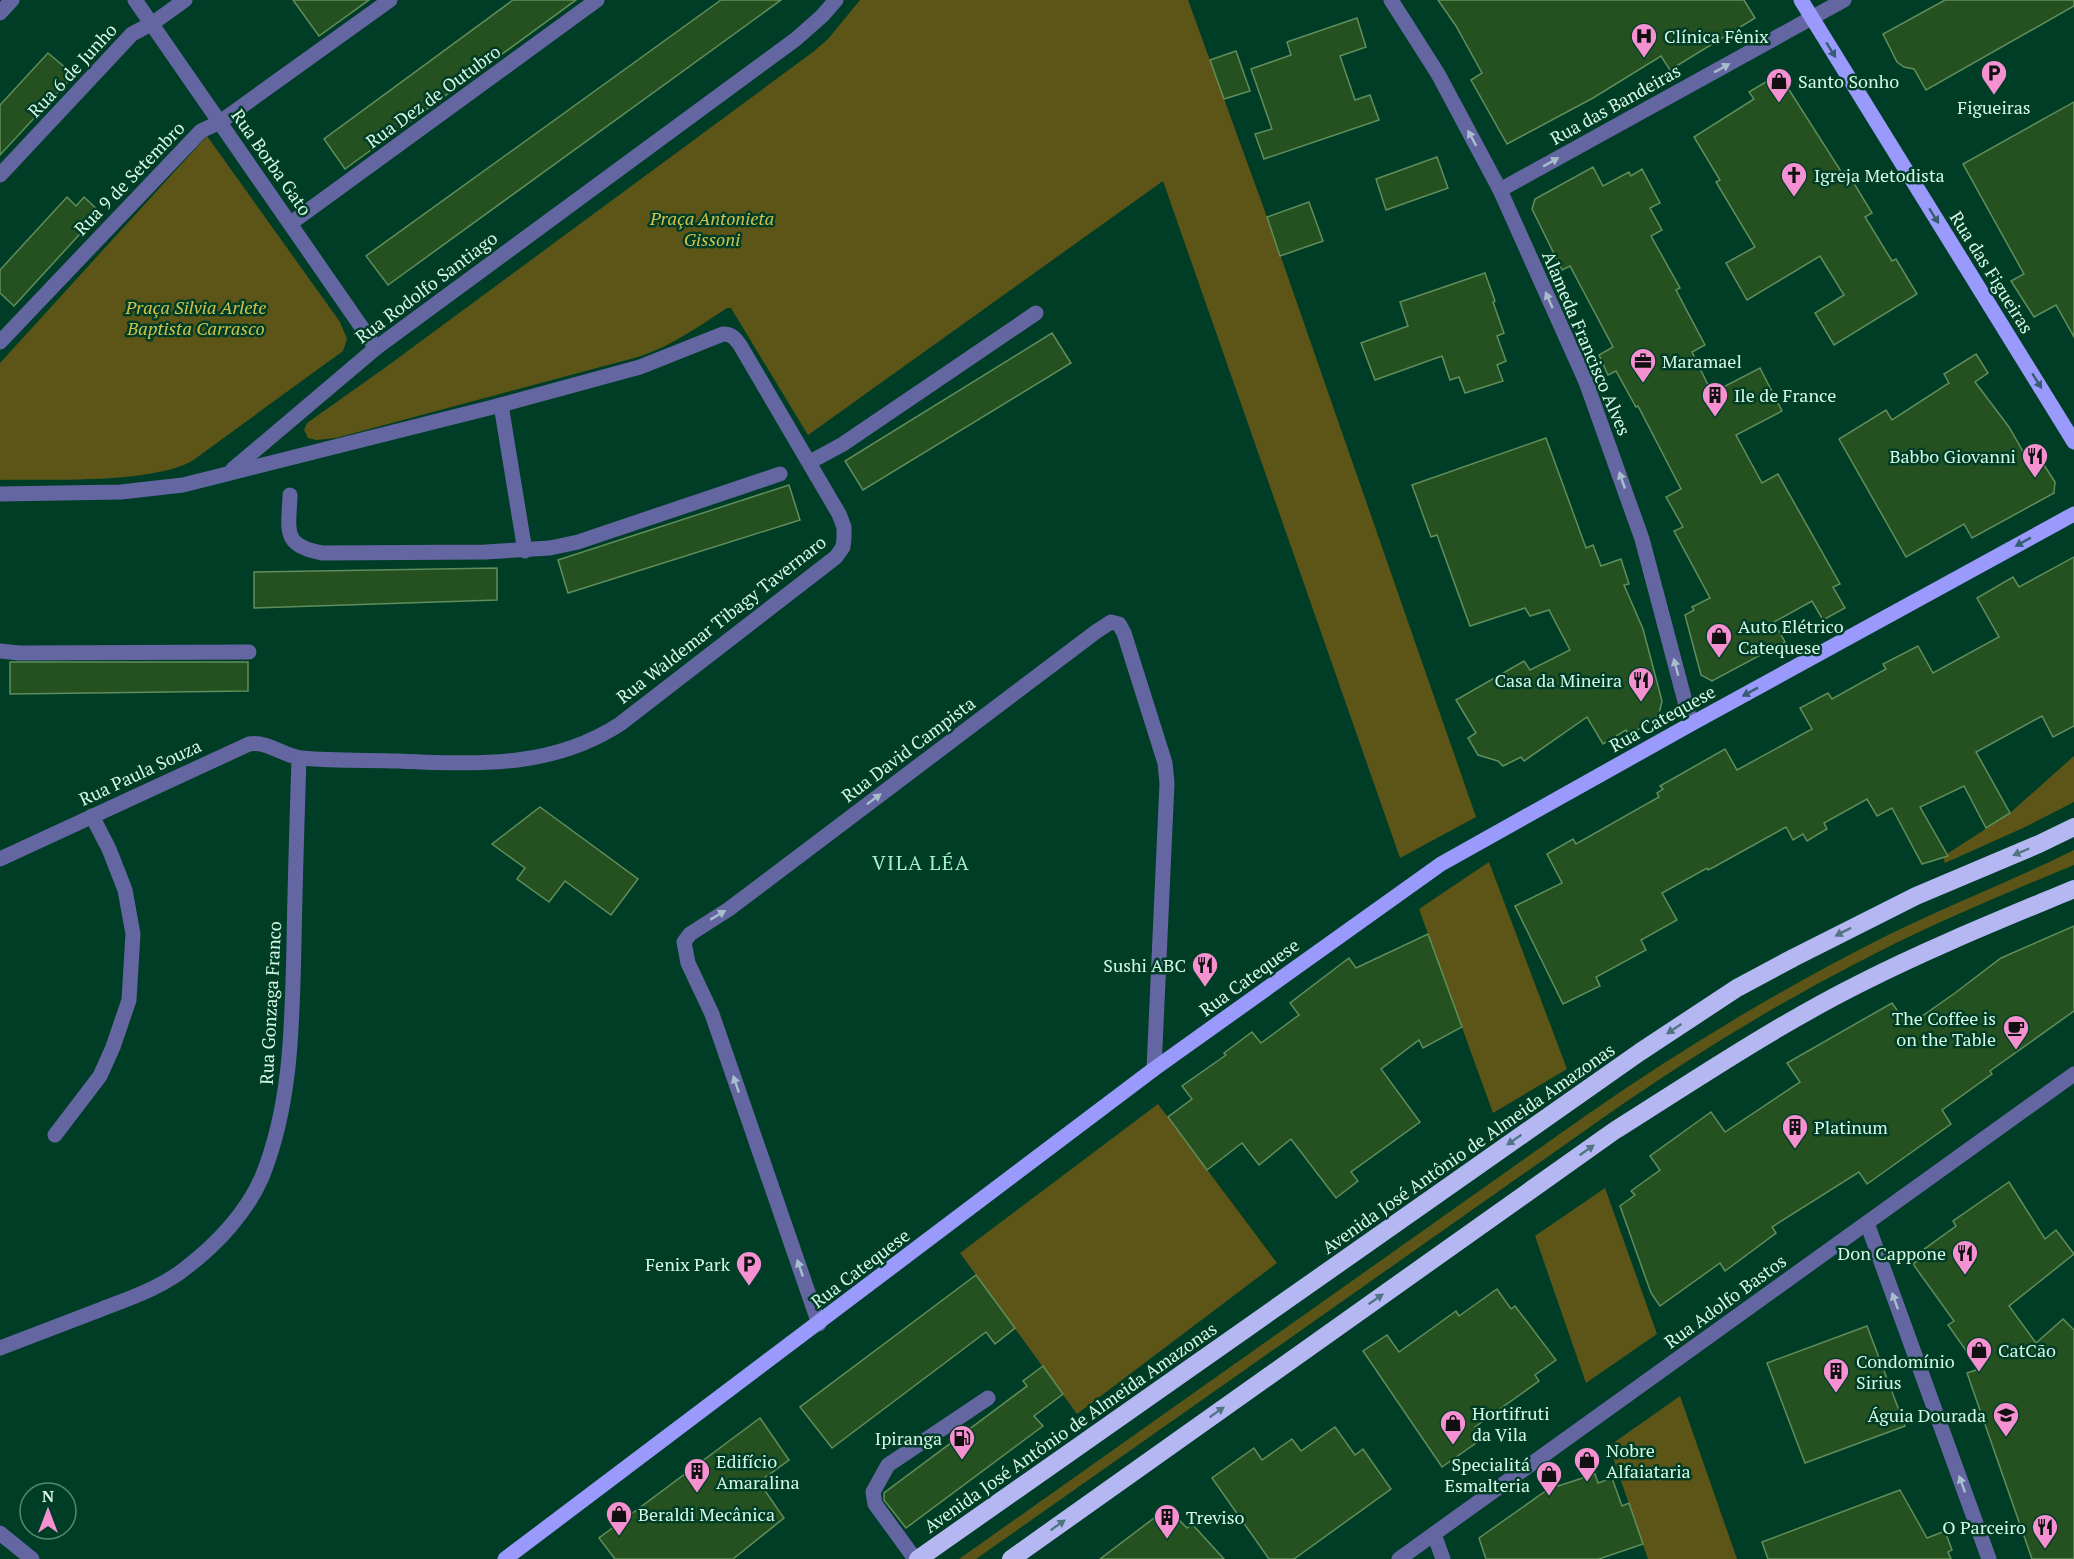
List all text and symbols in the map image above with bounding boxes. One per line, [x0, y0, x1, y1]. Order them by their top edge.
street label: Rua 6 de Junho [22, 18, 122, 122]
hospital icon: Clínica Fênix [1629, 21, 1659, 59]
place label: Clínica Fênix [1664, 24, 1769, 48]
street label: Rua Dez de Outubro [361, 39, 505, 153]
one-way arrow [1826, 42, 1837, 58]
street label: Rua das Bandeiras [1545, 58, 1685, 150]
parking icon: Figueiras [1979, 58, 2009, 96]
one-way arrow [1714, 62, 1730, 73]
shop icon: Santo Sonho [1764, 66, 1794, 104]
place label: Santo Sonho [1798, 69, 1899, 93]
place label: Figueiras [1957, 95, 2031, 119]
street label: Rua Borba Gato [226, 104, 318, 220]
street label: Rua 9 de Setembro [69, 116, 190, 240]
one-way arrow [1467, 130, 1477, 147]
one-way arrow [1543, 156, 1559, 167]
church icon: Igreja Metodista [1779, 160, 1809, 198]
place label: Igreja Metodista [1814, 163, 1945, 187]
park label: Praça Antonieta Gissoni [649, 206, 774, 251]
street label: Rua das Figueiras [1945, 206, 2039, 338]
one-way arrow [1929, 207, 1940, 224]
street label: Rua Rodolfo Santiago [350, 226, 502, 348]
street label: Alameda Francisco Alves [1537, 247, 1637, 439]
one-way arrow [1544, 291, 1553, 308]
park label: Praça Silvia Arlete Baptista Carrasco [124, 295, 267, 340]
office icon: Maramael [1628, 346, 1658, 384]
place label: Maramael [1662, 349, 1742, 373]
one-way arrow [2031, 373, 2042, 389]
building icon: Ile de France [1700, 380, 1730, 418]
place label: Ile de France [1734, 383, 1836, 407]
restaurant icon: Babbo Giovanni [2020, 441, 2050, 479]
place label: Babbo Giovanni [1889, 444, 2016, 468]
one-way arrow [1616, 471, 1626, 489]
street label: Rua Waldemar Tibagy Tavernaro [611, 530, 831, 708]
one-way arrow [2014, 537, 2031, 547]
place label: Auto Elétrico Catequese [1738, 614, 1844, 659]
shop icon: Auto Elétrico Catequese [1704, 621, 1734, 659]
one-way arrow [1671, 658, 1680, 676]
restaurant icon: Casa da Mineira [1626, 665, 1656, 703]
place label: Casa da Mineira [1494, 668, 1622, 692]
street label: Rua Catequese [1605, 679, 1719, 757]
one-way arrow [1741, 687, 1758, 697]
street label: Rua David Campista [836, 691, 980, 807]
street label: Rua Paula Souza [75, 733, 205, 811]
one-way arrow [866, 793, 882, 805]
one-way arrow [2012, 848, 2030, 857]
district label: VILA LÉA [872, 849, 970, 876]
one-way arrow [710, 910, 726, 921]
street label: Rua Gonzaga Franco [254, 921, 286, 1085]
one-way arrow [1835, 927, 1852, 937]
street label: Rua Catequese [1194, 933, 1304, 1021]
restaurant icon: Sushi ABC [1190, 950, 1220, 988]
place label: Sushi ABC [1103, 953, 1186, 977]
place label: The Coffee is on the Table [1892, 1006, 1996, 1051]
cafe icon: The Coffee is on the Table [2001, 1013, 2031, 1051]
one-way arrow [1667, 1023, 1683, 1035]
street label: Avenida José Antônio de Almeida Amazonas [1317, 1037, 1619, 1259]
one-way arrow [731, 1075, 741, 1093]
building icon: Platinum [1780, 1112, 1810, 1150]
place label: Platinum [1814, 1115, 1888, 1139]
one-way arrow [1507, 1134, 1523, 1146]
one-way arrow [1578, 1144, 1594, 1156]
street label: Rua Catequese [806, 1223, 914, 1313]
restaurant icon: Don Cappone [1950, 1238, 1980, 1276]
place label: Don Cappone [1837, 1241, 1946, 1265]
parking icon: Fenix Park [734, 1249, 764, 1287]
street label: Rua Adolfo Bastos [1659, 1249, 1791, 1353]
place label: Fenix Park [645, 1252, 731, 1276]
one-way arrow [794, 1259, 804, 1277]
one-way arrow [1889, 1292, 1899, 1310]
one-way arrow [1368, 1293, 1384, 1305]
street label: Avenida José Antônio de Almeida Amazonas [919, 1316, 1221, 1538]
shop icon: CatCão [1964, 1335, 1994, 1373]
place label: CatCão [1998, 1338, 2056, 1362]
place label: Condomínio Sirius [1856, 1349, 1955, 1394]
building icon: Condomínio Sirius [1821, 1356, 1851, 1394]
school or university icon: Águia Dourada [1991, 1400, 2021, 1438]
place label: Hortifruti da Vila [1472, 1401, 1550, 1446]
place label: Águia Dourada [1868, 1403, 1986, 1427]
one-way arrow [1209, 1406, 1225, 1418]
shop icon: Hortifruti da Vila [1438, 1408, 1468, 1446]
fuel station icon: Ipiranga [947, 1423, 977, 1461]
place label: Ipiranga [875, 1426, 942, 1450]
place label: Nobre Alfaiataria [1606, 1438, 1691, 1483]
shop icon: Nobre Alfaiataria [1572, 1445, 1602, 1483]
place label: Edifício Amaralina [716, 1449, 800, 1494]
place label: Specialitá Esmalteria [1445, 1452, 1530, 1497]
building icon: Edifício Amaralina [682, 1456, 712, 1494]
shop icon: Specialitá Esmalteria [1534, 1459, 1564, 1497]
one-way arrow [1956, 1475, 1966, 1493]
north arrow [18, 1481, 78, 1541]
text: N [42, 1485, 54, 1507]
shop icon: Beraldi Mecânica [604, 1499, 634, 1537]
place label: Beraldi Mecânica [638, 1502, 775, 1526]
building icon: Treviso [1152, 1502, 1182, 1540]
place label: Treviso [1186, 1505, 1245, 1529]
restaurant icon: O Parceiro [2030, 1512, 2060, 1550]
place label: O Parceiro [1942, 1515, 2026, 1539]
one-way arrow [1050, 1519, 1066, 1531]

